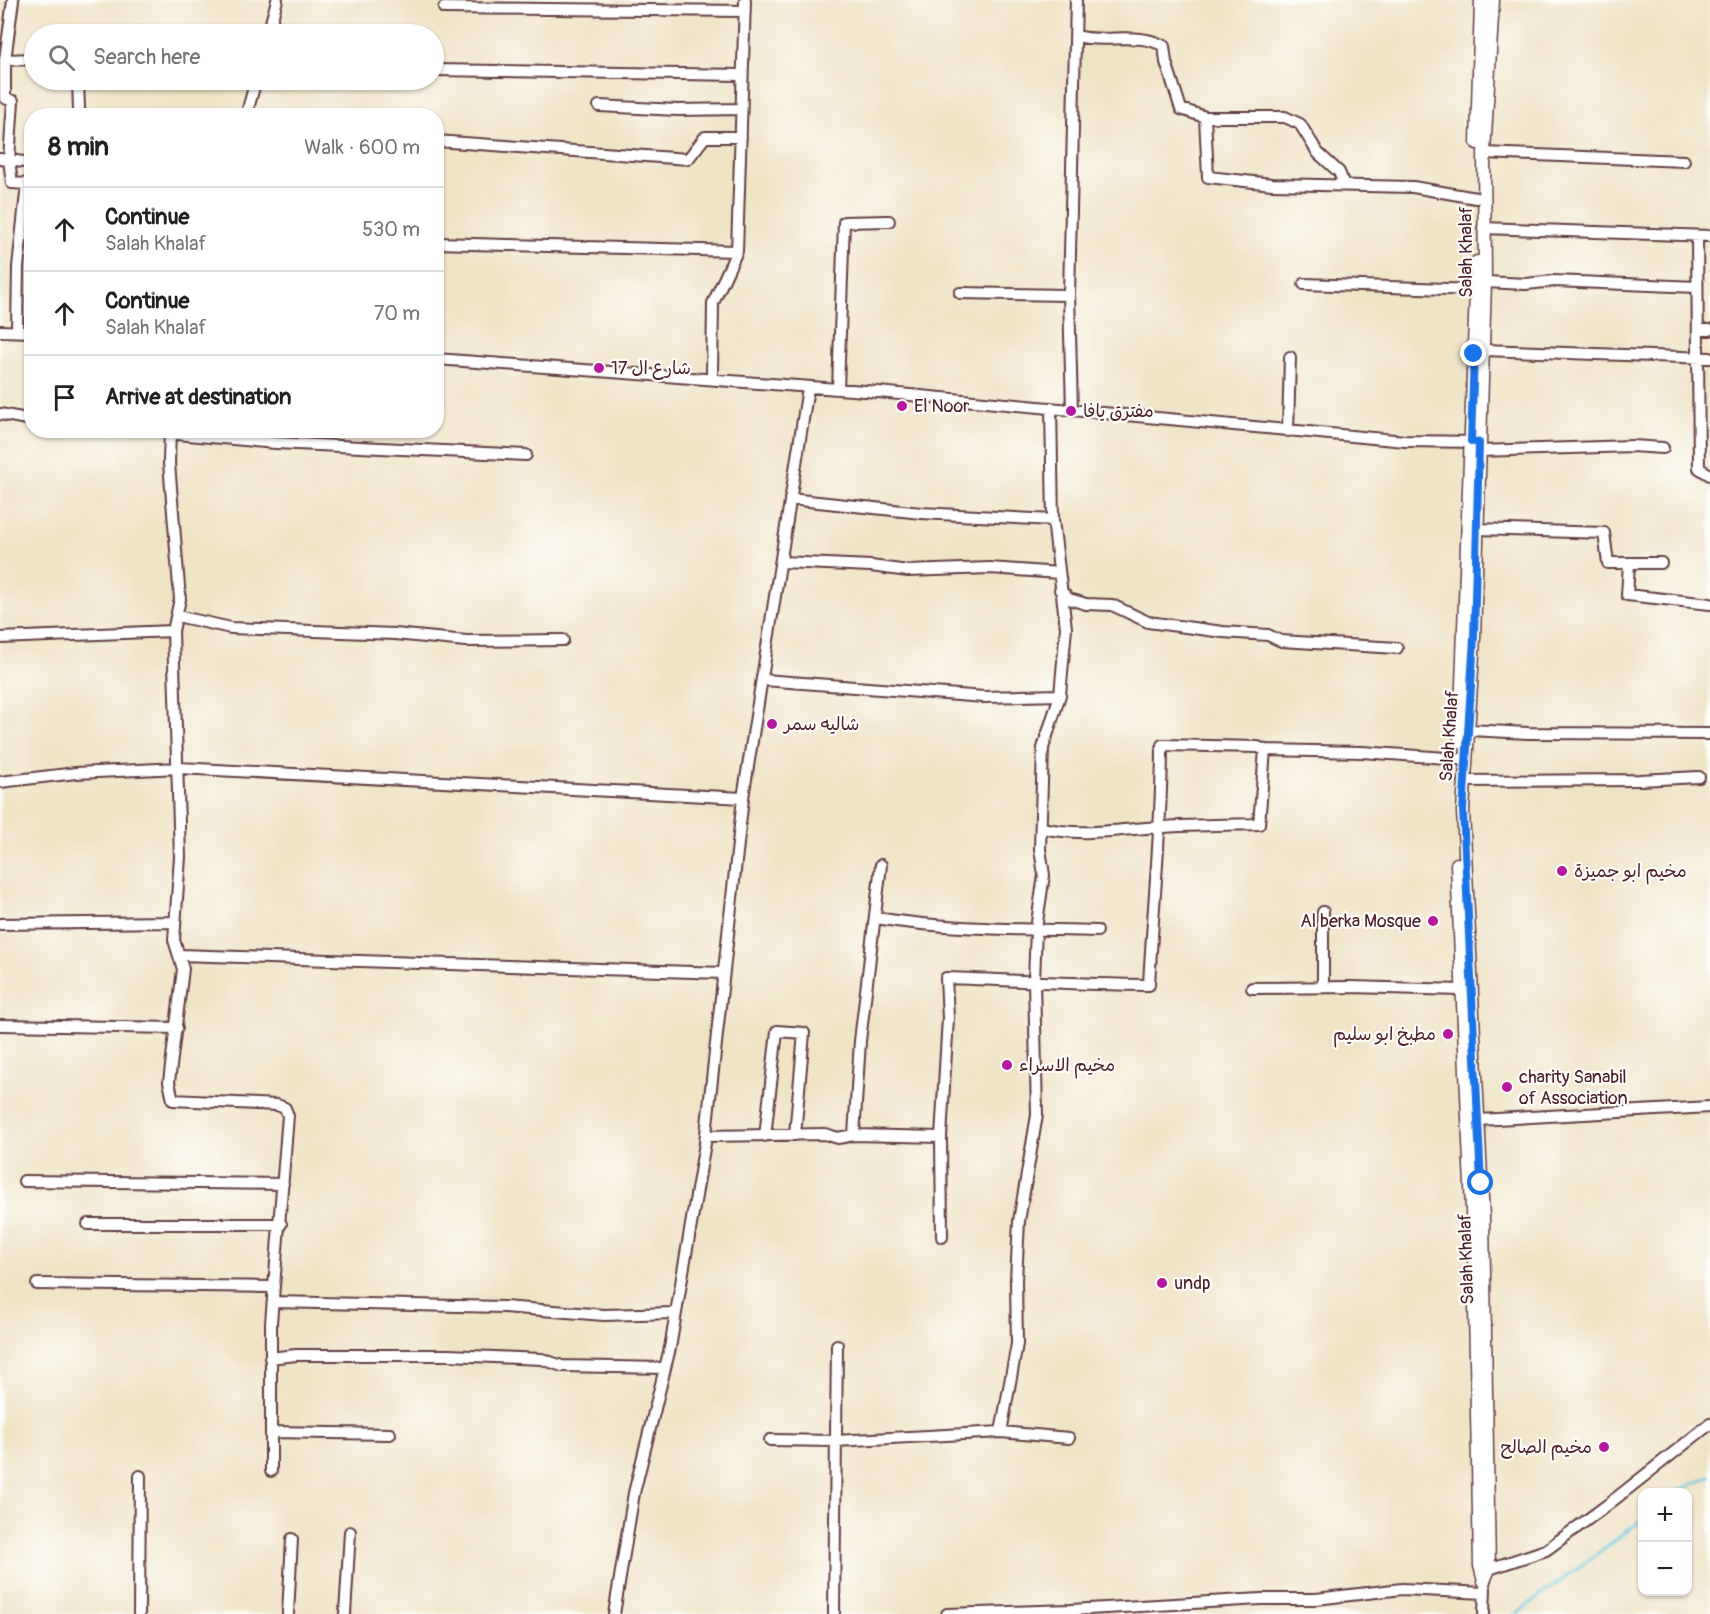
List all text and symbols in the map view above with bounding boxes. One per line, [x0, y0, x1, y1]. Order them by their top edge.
search box [24, 24, 444, 90]
icon: search [45, 41, 78, 74]
text: Search here [93, 43, 200, 71]
text: 8 min [48, 131, 109, 163]
text: Walk · 600 m [304, 135, 420, 160]
text: Continue [105, 203, 189, 231]
street label: Salah Khalaf [1455, 206, 1478, 298]
icon: ahead [48, 213, 81, 246]
text: 530 m [362, 217, 420, 242]
text: Salah Khalaf [105, 231, 207, 256]
text: Continue [105, 287, 189, 315]
icon: ahead [48, 297, 81, 330]
text: 70 m [374, 301, 420, 326]
text: Salah Khalaf [105, 315, 207, 340]
route end [1460, 340, 1486, 366]
place label: شارع ال 17 [611, 357, 691, 380]
marker: شارع ال 17 [592, 361, 606, 375]
icon: arrive [48, 381, 81, 414]
text: Arrive at destination [105, 383, 291, 411]
place label: El Noor [914, 395, 970, 418]
marker: El Noor [895, 399, 909, 413]
place label: مفترق يافا [1083, 400, 1154, 423]
marker: مفترق يافا [1064, 404, 1078, 418]
street label: Salah Khalaf [1435, 689, 1464, 782]
place label: شاليه سمر [782, 713, 859, 736]
marker: شاليه سمر [765, 717, 779, 731]
place label: مخيم ابو جميزة [1574, 860, 1687, 885]
marker: مخيم ابو جميزة [1555, 864, 1569, 878]
place label: Al berka Mosque [1300, 910, 1421, 933]
marker: Al berka Mosque [1426, 914, 1440, 928]
place label: مطبخ ابو سليم [1333, 1023, 1436, 1048]
marker: مطبخ ابو سليم [1441, 1027, 1455, 1041]
place label: مخيم الاسراء [1019, 1054, 1115, 1079]
marker: مخيم الاسراء [1000, 1058, 1014, 1072]
place label: charity Sanabil of Association [1519, 1066, 1628, 1110]
marker: charity Sanabil of Association [1500, 1080, 1514, 1094]
route start [1467, 1169, 1493, 1195]
street label: Salah Khalaf [1453, 1212, 1480, 1305]
place label: undp [1174, 1272, 1211, 1295]
marker: undp [1155, 1276, 1169, 1290]
place label: مخيم الصالح [1501, 1436, 1592, 1461]
marker: مخيم الصالح [1597, 1440, 1611, 1454]
map controls [1638, 1488, 1692, 1596]
button: + [1638, 1488, 1692, 1542]
button: − [1638, 1542, 1692, 1596]

